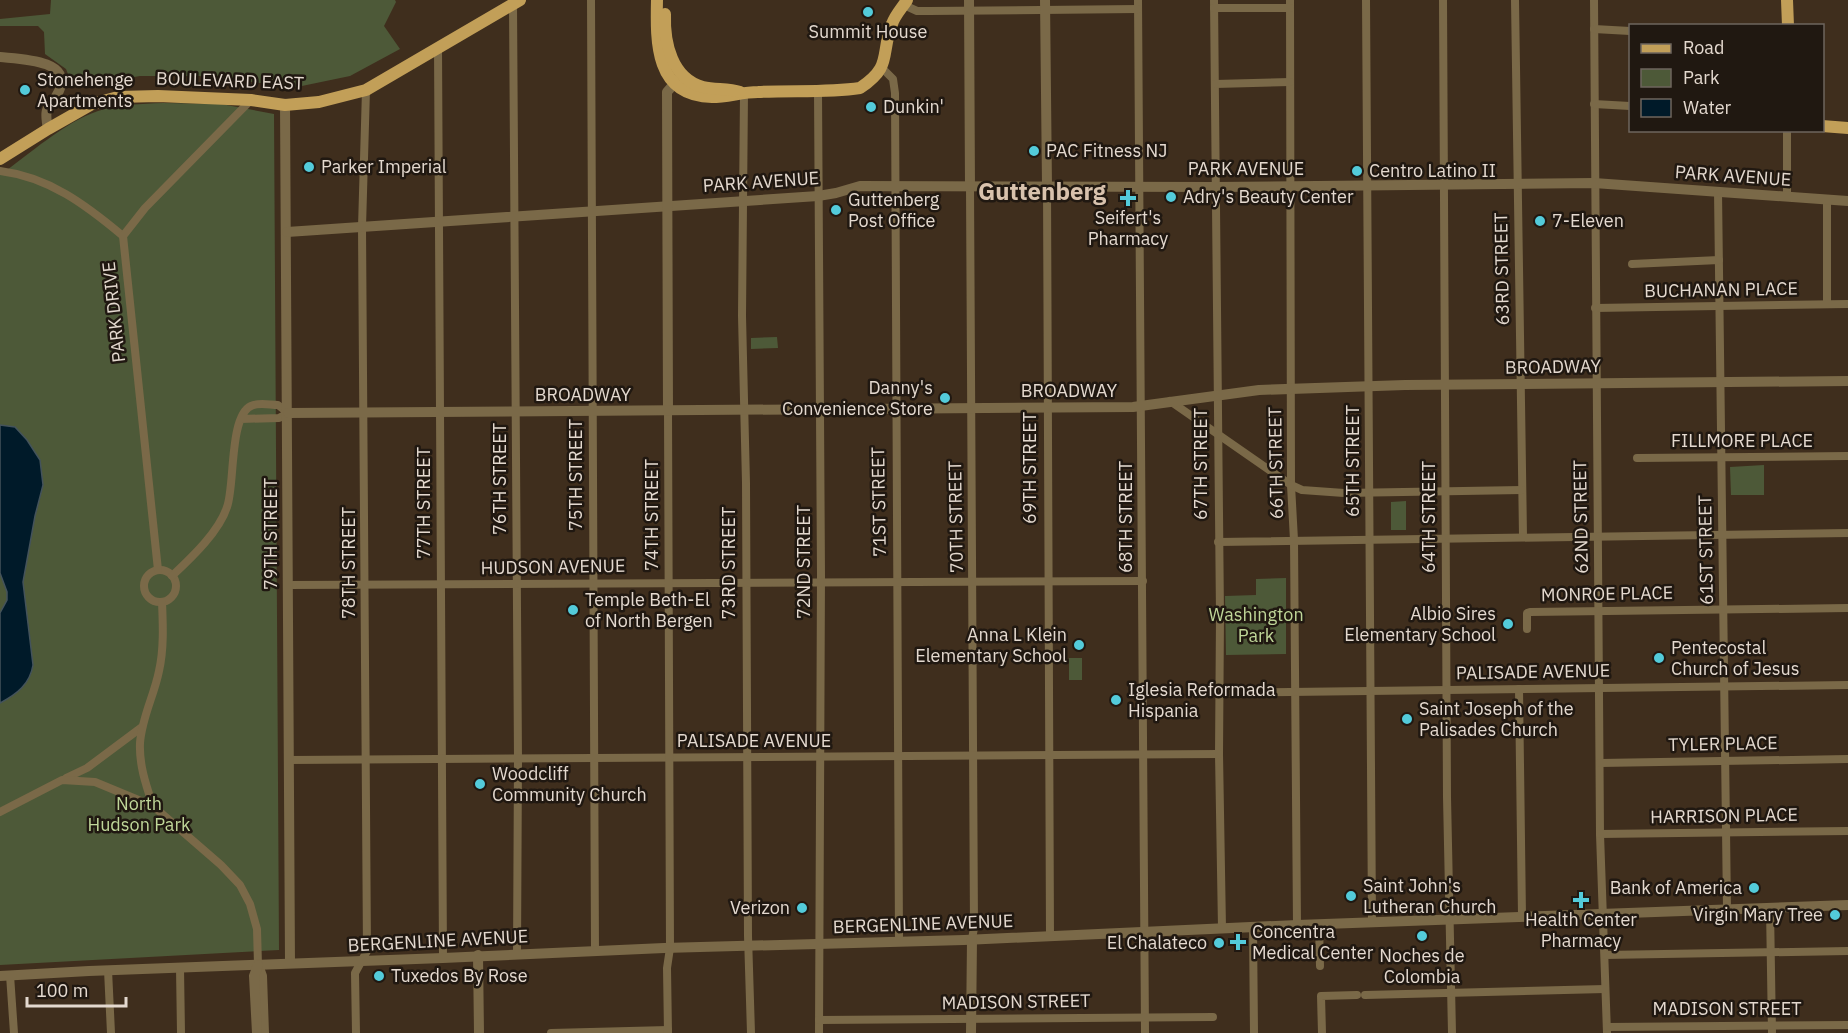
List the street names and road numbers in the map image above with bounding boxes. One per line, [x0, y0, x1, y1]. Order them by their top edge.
street label: BOULEVARD EAST [156, 66, 304, 95]
street label: PARK AVENUE [1188, 157, 1304, 180]
street label: PARK AVENUE [1674, 160, 1792, 191]
street label: PARK AVENUE [702, 166, 820, 197]
street label: 63RD STREET [1489, 212, 1514, 326]
street label: PARK DRIVE [97, 261, 130, 364]
street label: BUCHANAN PLACE [1644, 277, 1798, 302]
street label: BROADWAY [1505, 354, 1602, 379]
street label: BROADWAY [1021, 379, 1118, 402]
street label: BROADWAY [535, 383, 632, 406]
street label: 65TH STREET [1341, 405, 1364, 517]
street label: 66TH STREET [1263, 407, 1288, 519]
street label: 67TH STREET [1189, 408, 1212, 520]
street label: 69TH STREET [1018, 412, 1041, 524]
street label: 75TH STREET [564, 419, 587, 531]
street label: 76TH STREET [488, 423, 511, 535]
street label: FILLMORE PLACE [1671, 429, 1813, 452]
street label: 77TH STREET [412, 447, 435, 559]
street label: 71ST STREET [866, 447, 891, 557]
street label: 74TH STREET [640, 459, 663, 571]
street label: 62ND STREET [1568, 460, 1593, 574]
street label: 70TH STREET [943, 461, 968, 573]
street label: 68TH STREET [1114, 461, 1137, 573]
street label: 64TH STREET [1417, 461, 1440, 573]
street label: 79TH STREET [259, 478, 282, 590]
street label: 61ST STREET [1693, 495, 1718, 605]
street label: 72ND STREET [792, 505, 815, 619]
street label: 78TH STREET [337, 507, 360, 619]
street label: 73RD STREET [717, 507, 740, 619]
street label: HUDSON AVENUE [480, 554, 626, 579]
street label: MONROE PLACE [1541, 581, 1673, 606]
street label: PALISADE AVENUE [1456, 659, 1610, 684]
street label: PALISADE AVENUE [677, 729, 831, 752]
street label: TYLER PLACE [1668, 731, 1778, 756]
street label: HARRISON PLACE [1650, 803, 1798, 828]
street label: BERGENLINE AVENUE [832, 909, 1014, 938]
street label: BERGENLINE AVENUE [347, 924, 529, 957]
street label: MADISON STREET [941, 989, 1091, 1014]
street label: MADISON STREET [1653, 997, 1801, 1020]

